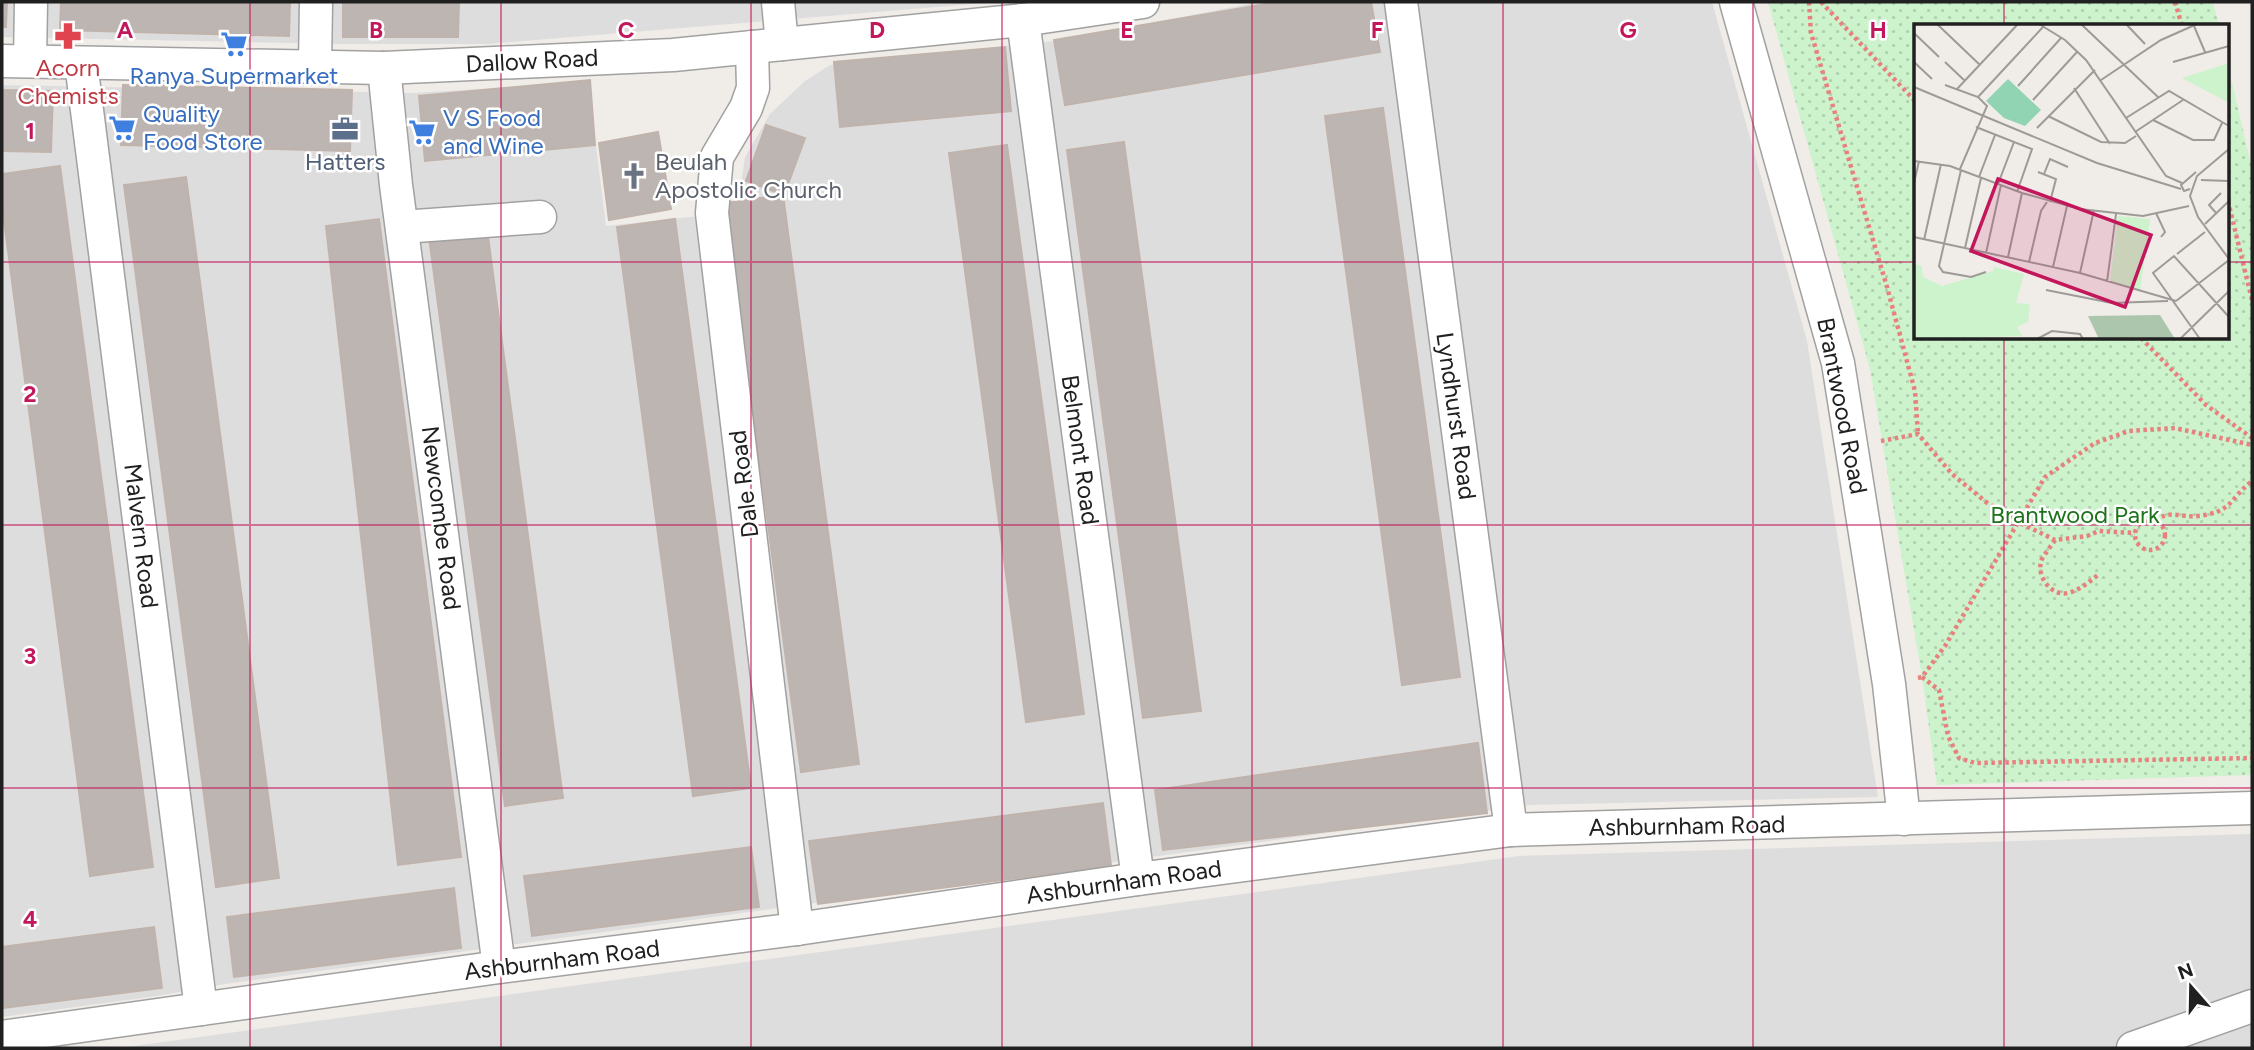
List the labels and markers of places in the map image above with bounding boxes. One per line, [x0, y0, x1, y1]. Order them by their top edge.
pharmacy icon: Acorn Chemists [53, 21, 83, 51]
supermarket icon: Ranya Supermarket [219, 29, 249, 59]
place label: Acorn Chemists [17, 53, 119, 110]
place label: Ranya Supermarket [130, 61, 338, 90]
place label: Quality Food Store [143, 99, 263, 156]
place label: V S Food and Wine [443, 103, 544, 160]
supermarket icon: Quality Food Store [107, 113, 137, 143]
office icon: Hatters [330, 114, 360, 144]
supermarket icon: V S Food and Wine [407, 117, 437, 147]
place label: Hatters [305, 147, 385, 176]
place label: Beulah Apostolic Church [655, 147, 842, 204]
church icon: Beulah Apostolic Church [619, 161, 649, 191]

